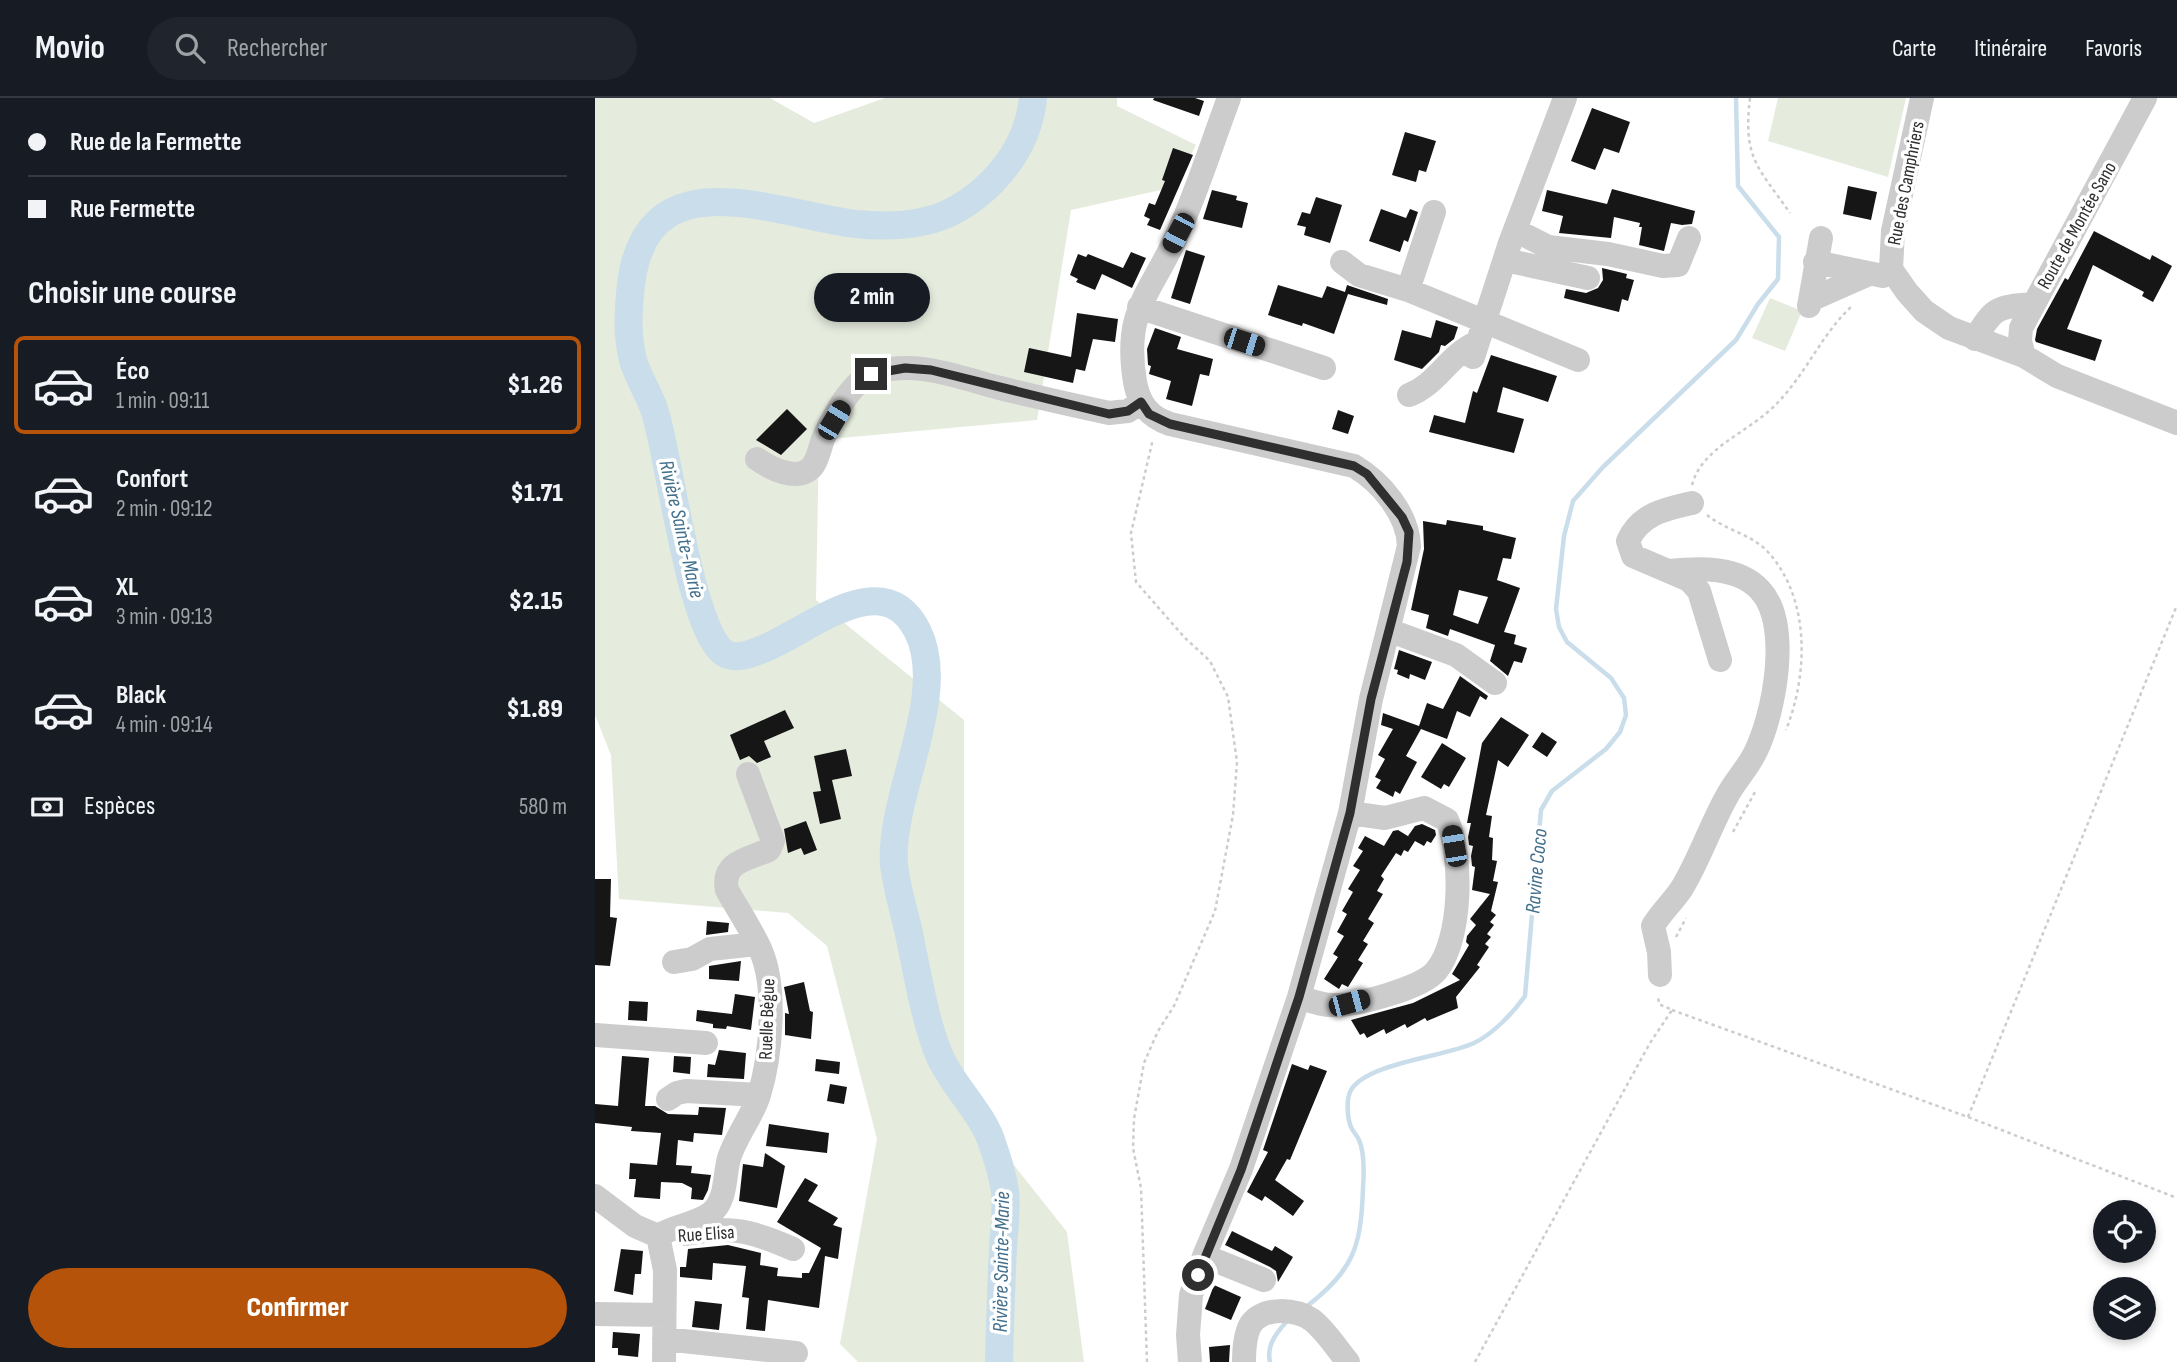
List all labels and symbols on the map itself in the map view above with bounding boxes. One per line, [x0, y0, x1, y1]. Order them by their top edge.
street label: Rue des Camphriers [1883, 119, 1930, 247]
street label: Route de Montée Sano [2033, 158, 2122, 293]
car [1159, 210, 1198, 256]
callout: 2 min [813, 272, 929, 322]
car [1221, 326, 1268, 358]
route end [855, 358, 887, 390]
car [815, 397, 854, 443]
water label: Rivière Sainte-Marie [653, 458, 710, 601]
car [1441, 823, 1468, 869]
water label: Ravine Coco [1520, 827, 1553, 914]
street label: Ruelle Bègue [755, 978, 780, 1060]
car [1326, 987, 1373, 1019]
water label: Rivière Sainte-Marie [988, 1191, 1015, 1333]
street label: Rue Elisa [677, 1221, 735, 1248]
route start [1182, 1259, 1214, 1291]

